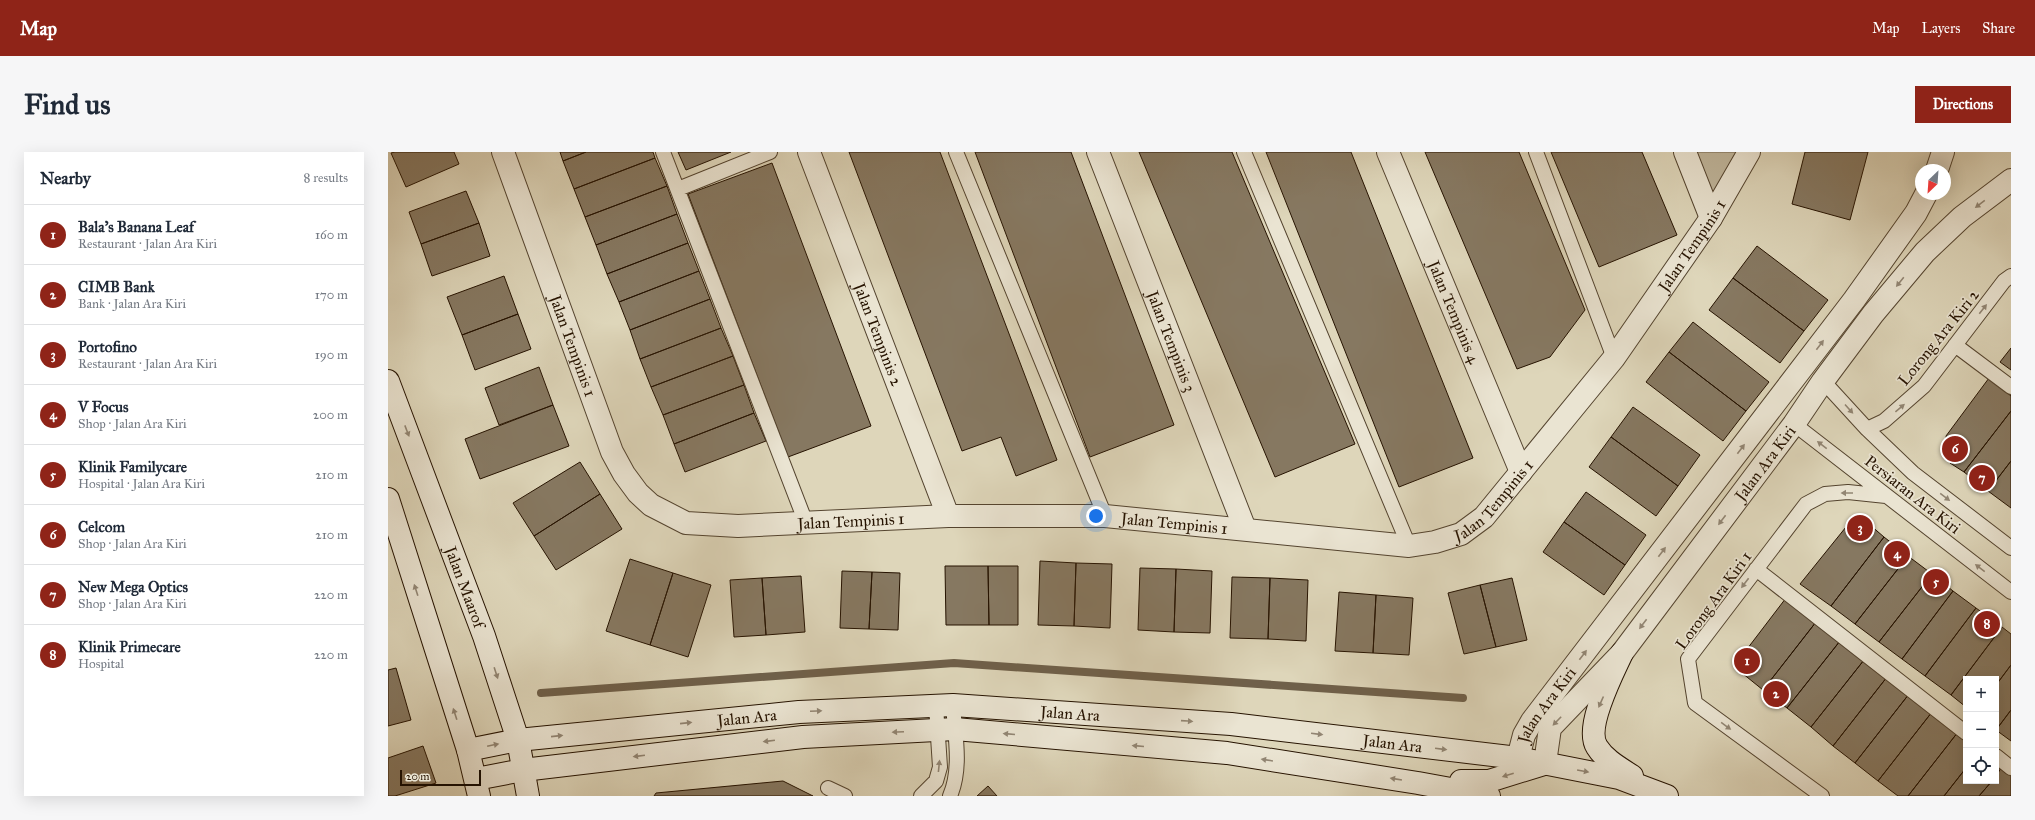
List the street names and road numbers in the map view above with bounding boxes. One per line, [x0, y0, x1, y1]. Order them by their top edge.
street label: Jalan Tempinis 1 [1653, 196, 1730, 297]
street label: Jalan Tempinis 4 [1422, 256, 1484, 367]
street label: Jalan Tempinis 2 [848, 278, 906, 389]
street label: Lorong Ara Kiri 2 [1894, 285, 1984, 390]
street label: Jalan Tempinis 3 [1141, 286, 1200, 395]
street label: Jalan Tempinis 1 [544, 290, 600, 399]
street label: Jalan Ara Kiri [1730, 421, 1800, 507]
street label: Persiaran Ara Kiri [1861, 451, 1965, 538]
street label: Jalan Tempinis 1 [1450, 456, 1537, 547]
street label: Jalan Tempinis 1 [1118, 508, 1229, 538]
street label: Jalan Tempinis 1 [795, 509, 905, 534]
street label: Jalan Maarof [439, 542, 490, 633]
street label: Lorong Ara Kiri 1 [1671, 548, 1756, 654]
street label: Jalan Ara Kiri [1513, 663, 1580, 747]
street label: Jalan Ara [1038, 702, 1101, 725]
street label: Jalan Ara [714, 705, 778, 731]
street label: Jalan Ara [1360, 730, 1424, 757]

